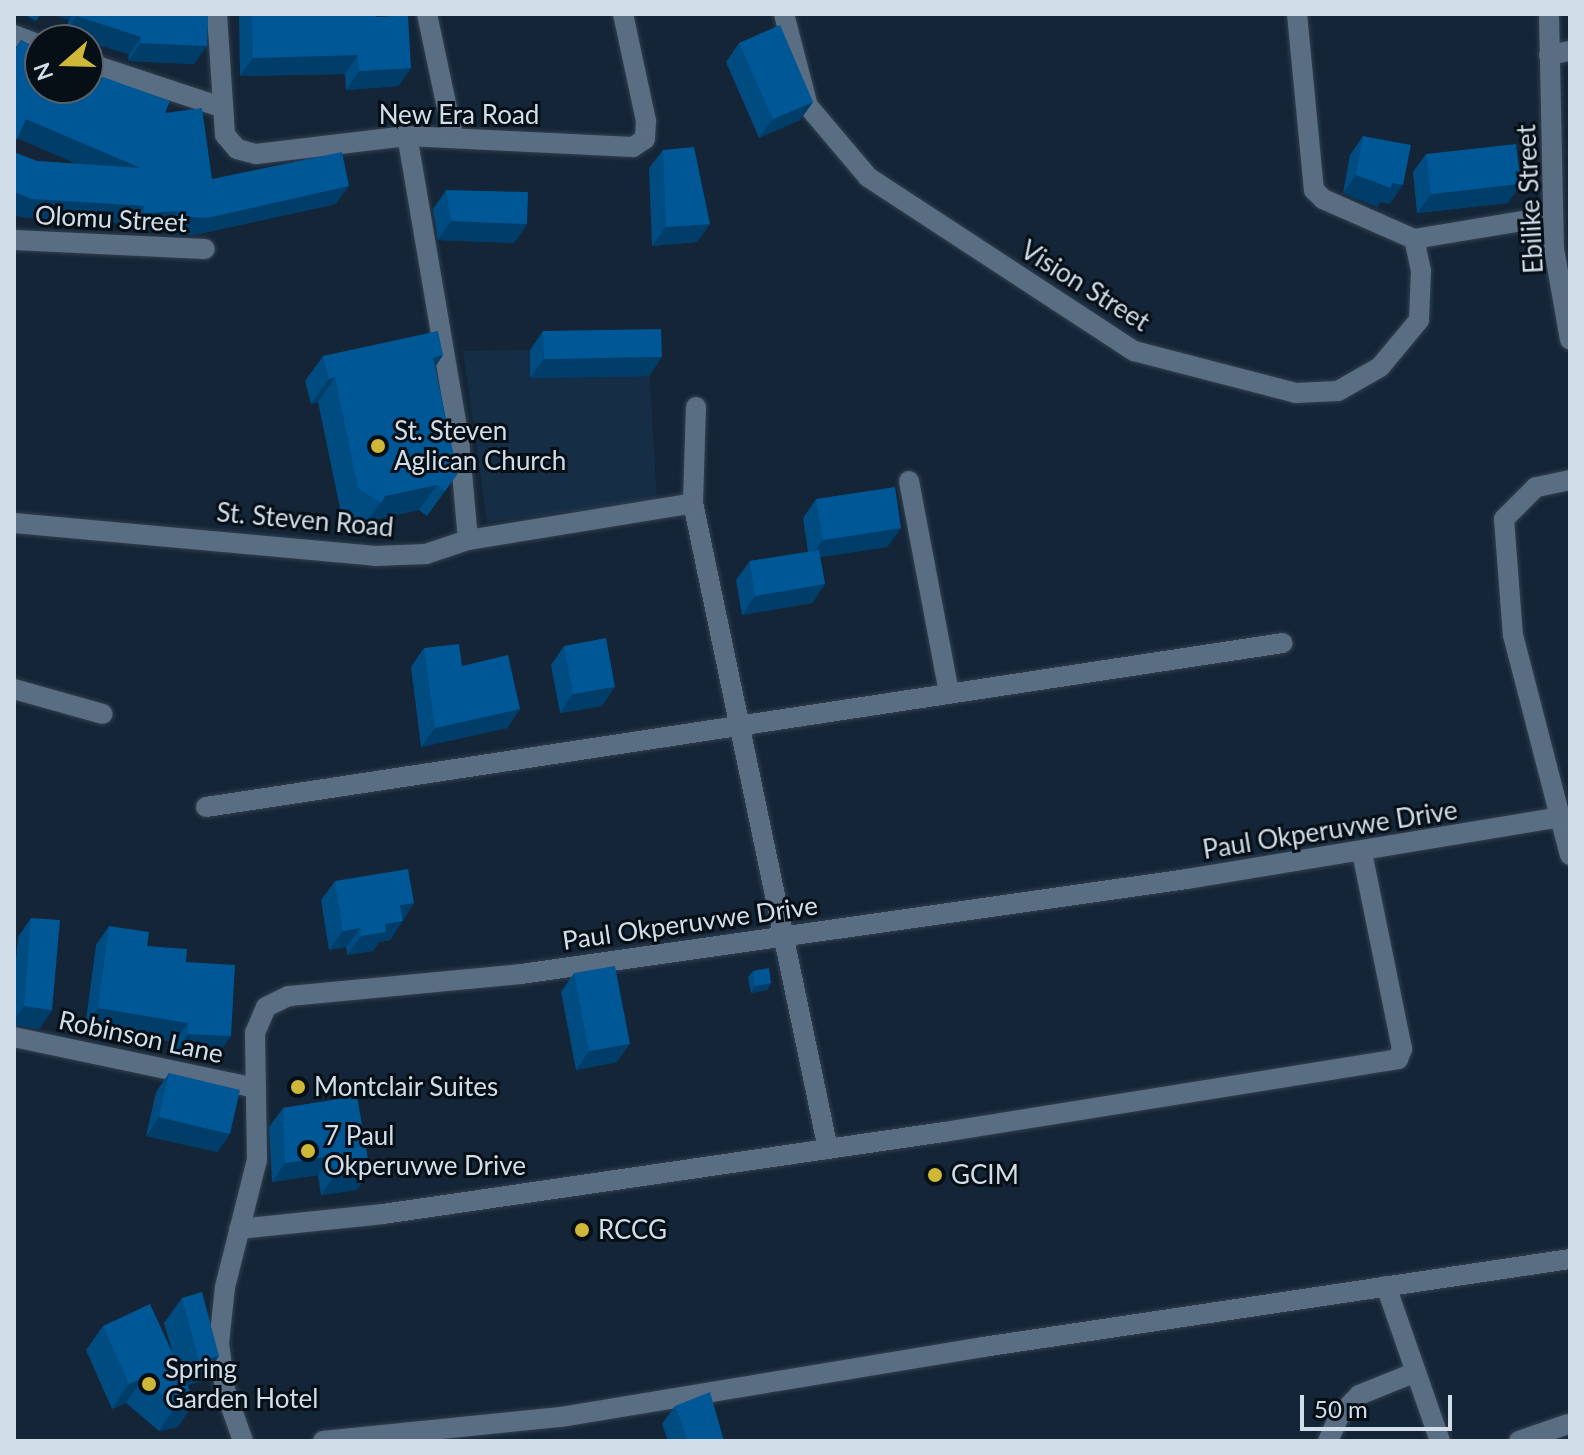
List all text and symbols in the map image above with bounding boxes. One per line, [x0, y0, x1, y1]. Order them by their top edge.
north arrow [24, 24, 104, 104]
text: N [27, 59, 58, 84]
street label: New Era Road [378, 99, 540, 131]
street label: Ebilike Street [1511, 124, 1549, 274]
street label: Olomu Street [34, 199, 188, 239]
street label: Vision Street [1015, 234, 1155, 338]
place label: St. Steven Aglican Church [394, 415, 566, 476]
marker: St. Steven Aglican Church [369, 437, 387, 455]
street label: St. Steven Road [215, 497, 395, 543]
street label: Paul Okperuvwe Drive [1200, 794, 1460, 866]
street label: Paul Okperuvwe Drive [560, 890, 820, 956]
street label: Robinson Lane [56, 1004, 226, 1070]
place label: Montclair Suites [314, 1071, 499, 1103]
marker: Montclair Suites [289, 1078, 307, 1096]
place label: 7 Paul Okperuvwe Drive [324, 1120, 526, 1182]
marker: 7 Paul Okperuvwe Drive [299, 1142, 317, 1160]
place label: GCIM [951, 1159, 1019, 1191]
marker: GCIM [926, 1166, 944, 1184]
place label: RCCG [598, 1214, 667, 1246]
marker: RCCG [573, 1221, 591, 1239]
place label: Spring Garden Hotel [165, 1353, 318, 1414]
marker: Spring Garden Hotel [140, 1375, 158, 1393]
scale bar [1304, 1379, 1456, 1429]
text: 50 m [1314, 1394, 1368, 1423]

